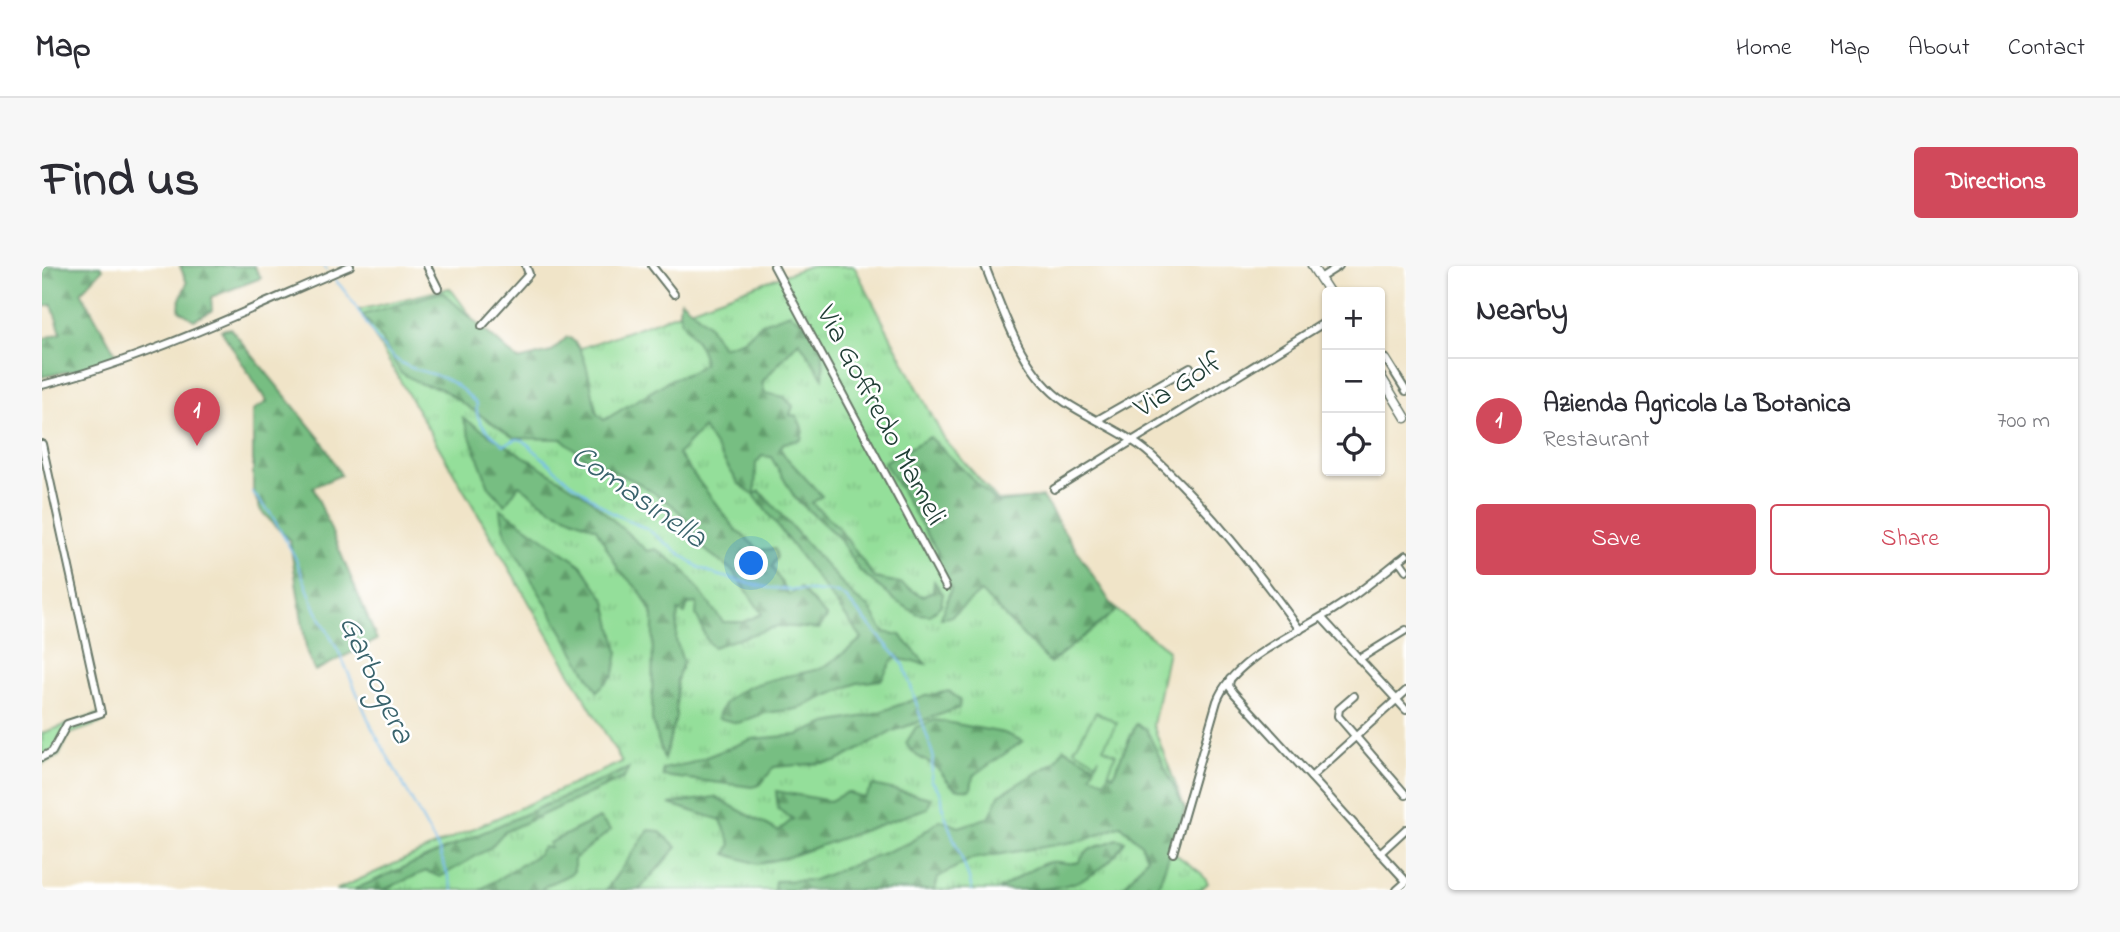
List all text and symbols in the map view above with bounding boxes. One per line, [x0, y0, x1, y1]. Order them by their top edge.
text: Map [35, 24, 91, 72]
text: Home [1736, 31, 1792, 66]
text: Map [1830, 31, 1870, 66]
text: About [1908, 31, 1970, 66]
text: Contact [2008, 31, 2085, 66]
text: Find us [42, 146, 199, 218]
button: Directions [1914, 147, 2078, 218]
map controls [1322, 287, 1385, 476]
button: + [1322, 287, 1385, 350]
text: Nearby [1476, 290, 1568, 334]
street label: Via Goffredo Mameli [803, 297, 957, 534]
street label: Via Golf [1125, 342, 1232, 431]
button: − [1322, 350, 1385, 413]
text: Azienda Agricola La Botanica [1543, 386, 1851, 424]
pin: 1 [174, 388, 220, 446]
text: 1 [1495, 405, 1503, 438]
text: 700 m [1997, 405, 2050, 438]
button: locate [1322, 413, 1385, 476]
text: Restaurant [1543, 424, 1650, 457]
water label: Comasinella [560, 434, 716, 563]
button: Save [1476, 504, 1756, 575]
button: Share [1770, 504, 2050, 575]
your location [734, 546, 768, 580]
water label: Garbogera [325, 608, 425, 753]

